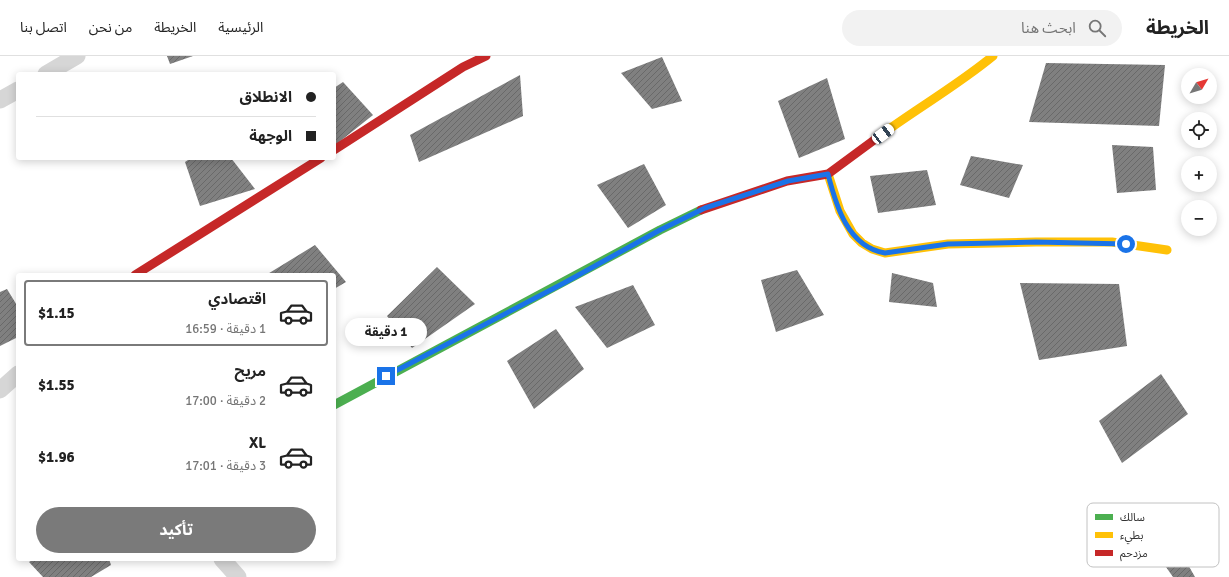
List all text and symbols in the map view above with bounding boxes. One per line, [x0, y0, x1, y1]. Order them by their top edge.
search box [842, 10, 1122, 46]
text: الخريطة [1146, 16, 1209, 40]
icon: search [1086, 17, 1108, 39]
text: اتصل بنا [20, 19, 67, 36]
text: من نحن [89, 19, 132, 36]
text: الخريطة [154, 19, 196, 36]
text: الرئيسية [218, 19, 263, 36]
text: ابحث هنا [1021, 19, 1076, 37]
north arrow [1181, 68, 1217, 104]
map controls [1181, 68, 1217, 236]
text: الانطلاق [240, 88, 292, 106]
button: locate [1181, 112, 1217, 148]
car [870, 122, 896, 146]
text: الوجهة [249, 127, 292, 145]
button: + [1181, 156, 1217, 192]
button: − [1181, 200, 1217, 236]
route start [1117, 235, 1135, 253]
text: اقتصادي [208, 290, 266, 308]
icon: car [278, 295, 314, 331]
text: $1.15 [38, 304, 75, 322]
callout: 1 دقيقة [345, 318, 427, 346]
text: 1 دقيقة · 16:59 [185, 321, 266, 337]
text: 1 دقيقة [365, 324, 407, 340]
text: مريح [234, 362, 266, 380]
icon: car [278, 367, 314, 403]
route end [377, 367, 395, 385]
text: $1.55 [38, 376, 75, 394]
text: 2 دقيقة · 17:00 [185, 393, 266, 409]
text: XL [249, 434, 266, 452]
icon: car [278, 439, 314, 475]
text: $1.96 [38, 448, 75, 466]
text: 3 دقيقة · 17:01 [185, 458, 266, 474]
legend [1087, 503, 1219, 567]
button: تأكيد [36, 507, 316, 553]
text: سالك [1120, 511, 1145, 524]
text: بطيء [1120, 529, 1143, 545]
text: مزدحم [1120, 547, 1148, 562]

